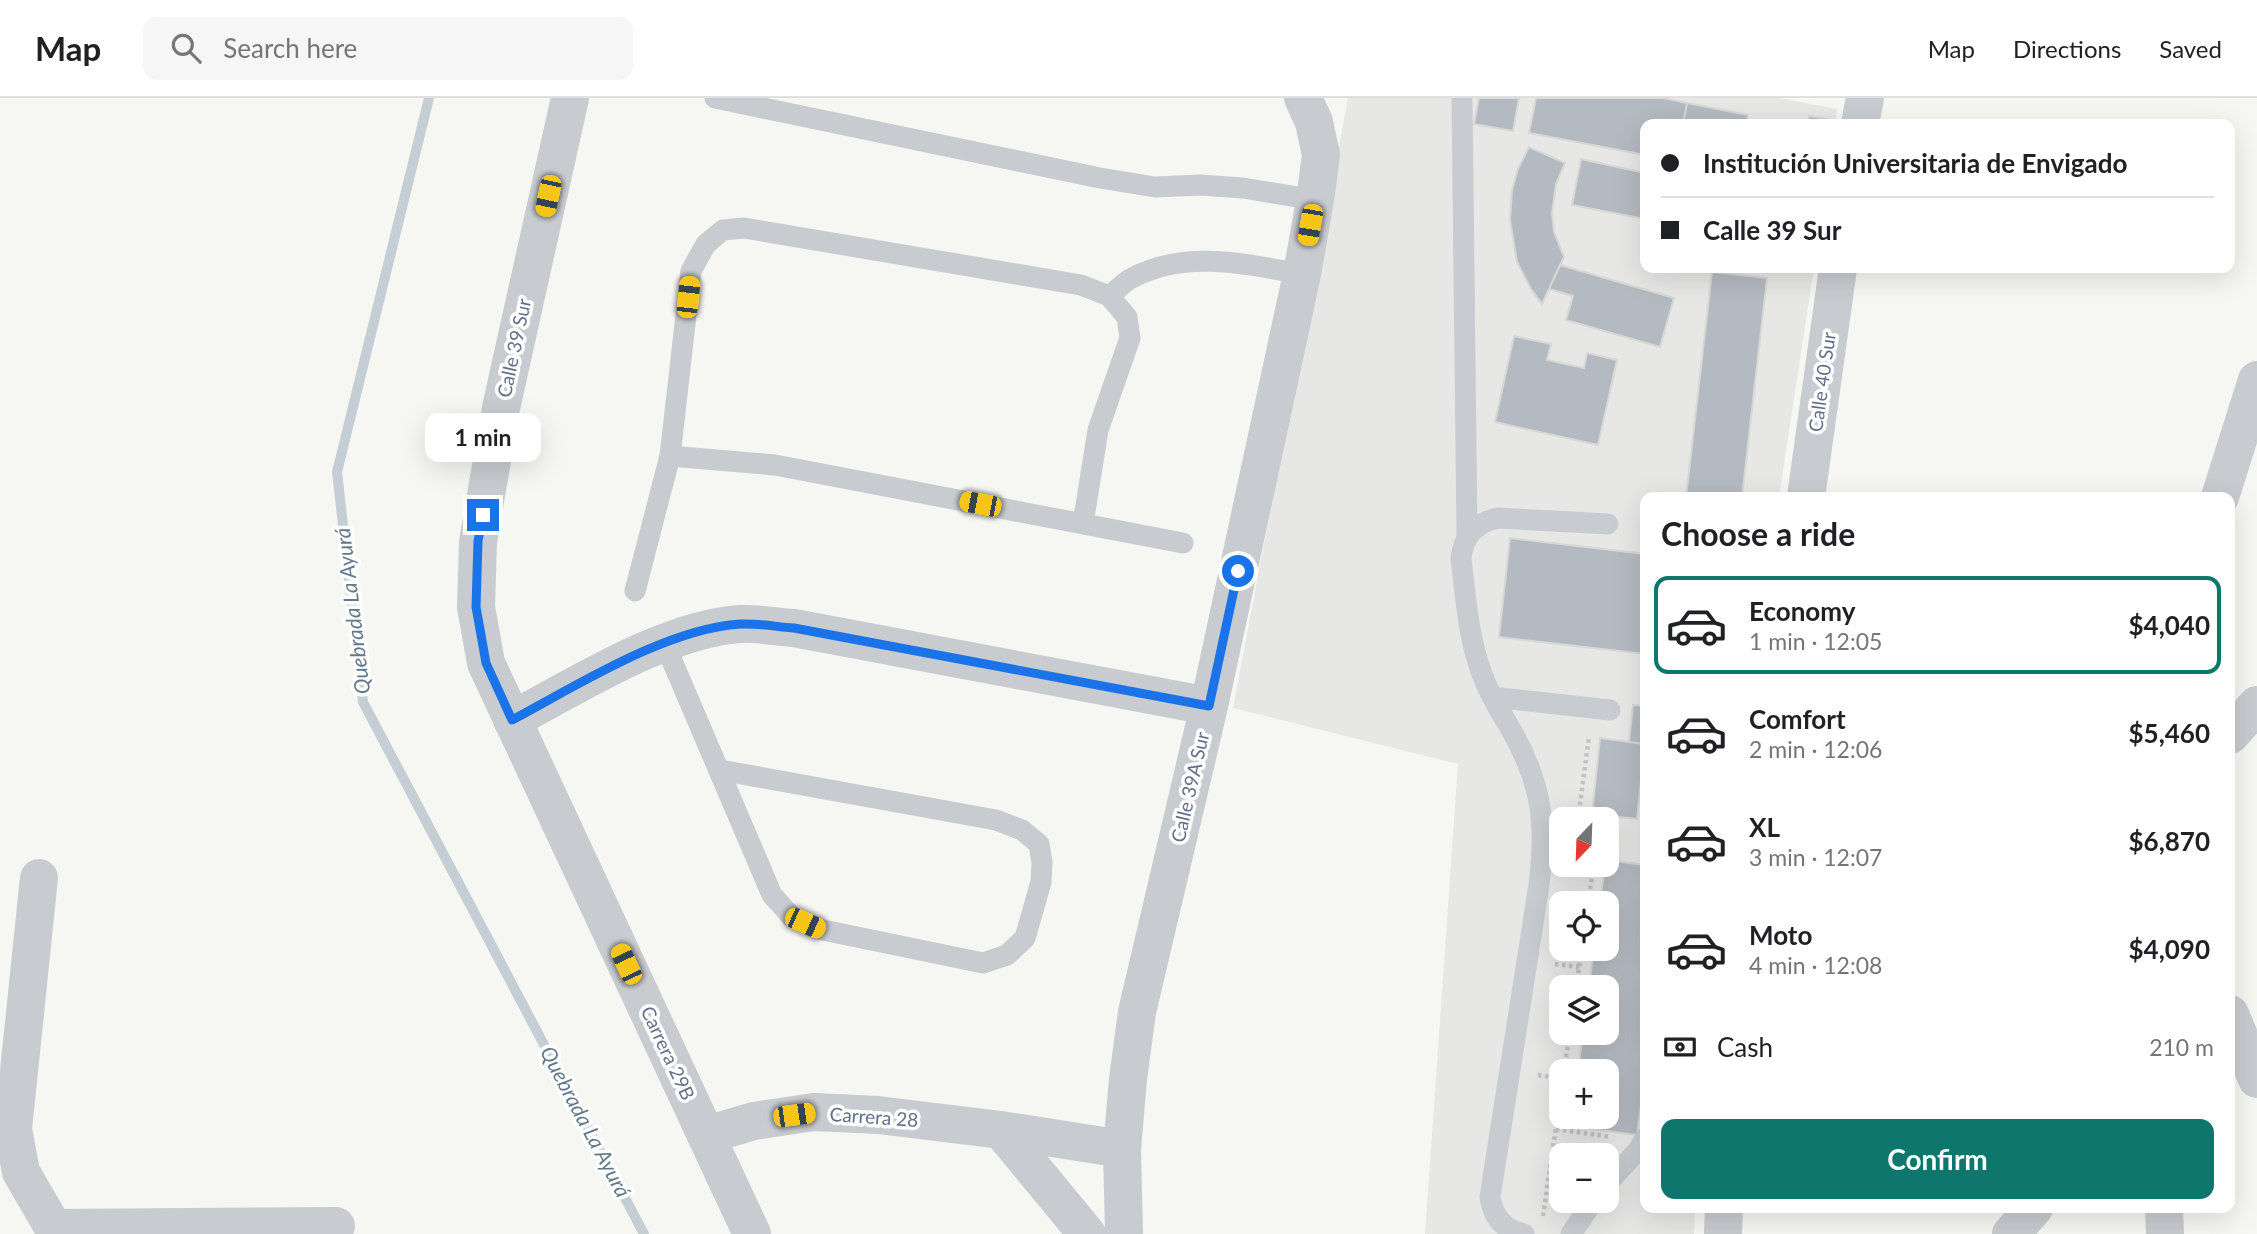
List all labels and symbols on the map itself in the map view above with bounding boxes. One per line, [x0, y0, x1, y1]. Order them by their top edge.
car [534, 173, 563, 219]
car [1297, 202, 1324, 248]
car [676, 275, 701, 319]
street label: Calle 39 Sur [492, 296, 535, 399]
street label: Calle 40 Sur [1803, 330, 1840, 433]
callout: 1 min [425, 414, 541, 462]
car [958, 490, 1003, 518]
route end [467, 499, 499, 531]
water label: Quebrada La Ayurá [329, 526, 374, 696]
route start [1222, 555, 1254, 587]
street label: Calle 39A Sur [1166, 729, 1213, 844]
north arrow [1549, 807, 1619, 877]
car [782, 905, 829, 941]
car [608, 941, 645, 987]
street label: Carrera 29B [637, 1002, 700, 1103]
water label: Quebrada La Ayurá [536, 1041, 637, 1201]
car [772, 1102, 817, 1128]
street label: Carrera 28 [829, 1102, 919, 1131]

